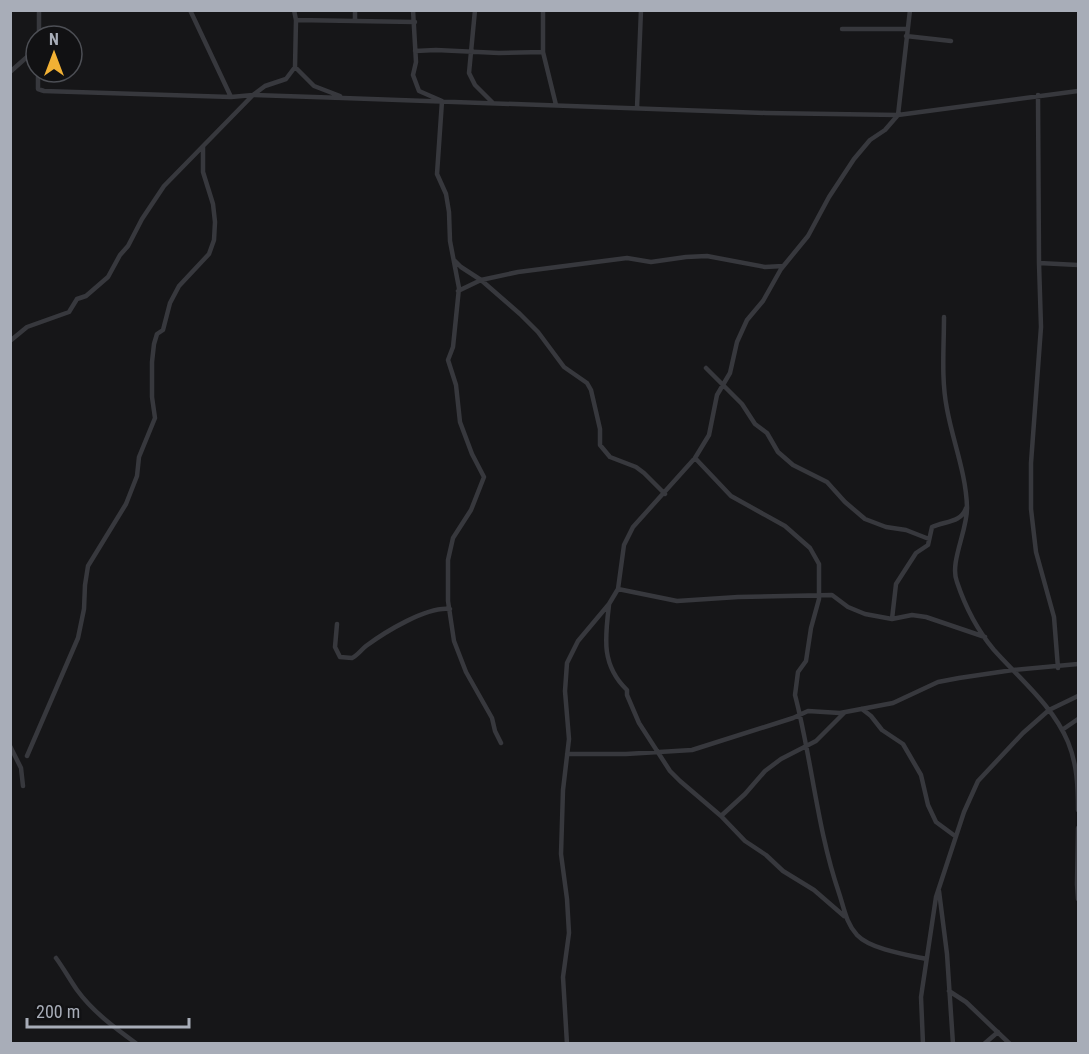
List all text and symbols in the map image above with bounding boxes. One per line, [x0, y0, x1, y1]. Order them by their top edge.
north arrow [24, 24, 84, 84]
text: N [49, 30, 59, 49]
scale bar [27, 991, 189, 1029]
text: 200 m [36, 1001, 80, 1022]

